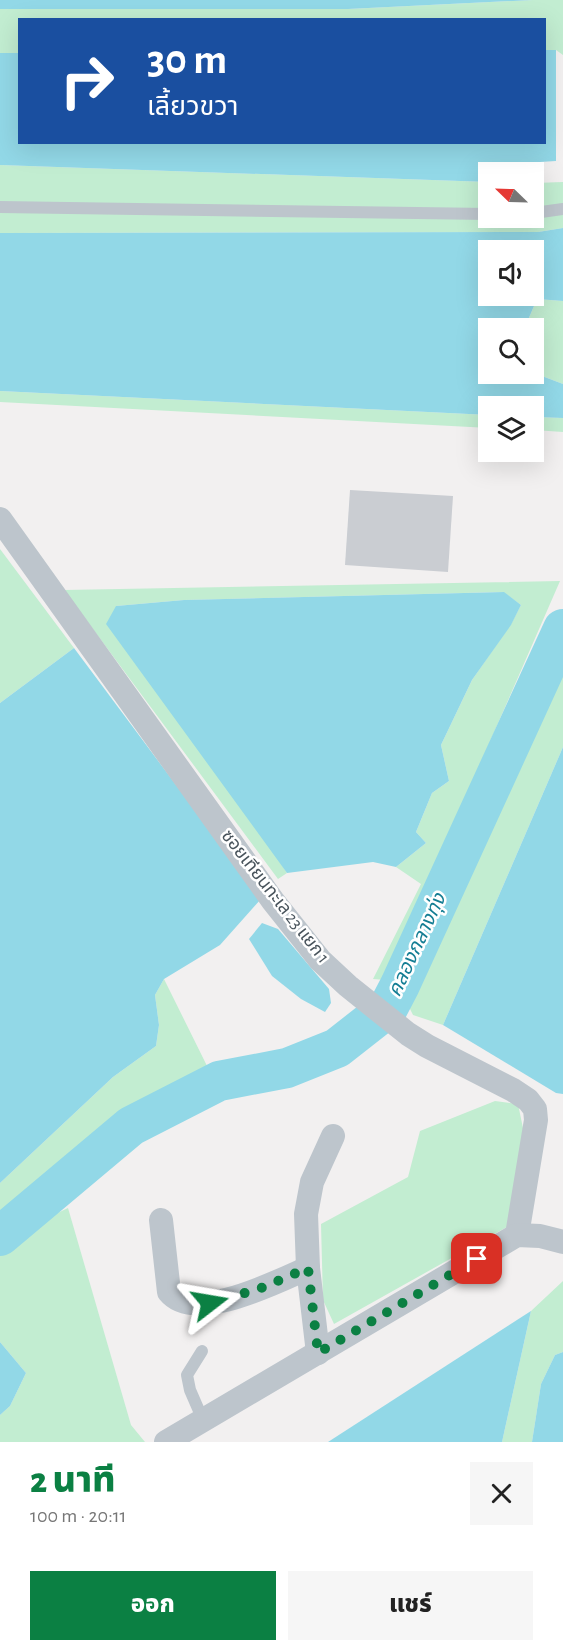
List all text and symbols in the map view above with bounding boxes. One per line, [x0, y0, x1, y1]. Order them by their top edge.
text: 30 m [147, 39, 227, 81]
icon: right [48, 42, 126, 120]
text: เลี้ยวขวา [147, 93, 238, 120]
north arrow [478, 162, 544, 228]
map controls [478, 162, 544, 462]
button: sound [478, 240, 544, 306]
button: search [478, 318, 544, 384]
button: layers [478, 396, 544, 462]
street label: ซอยเทียนทะเล 23 แยก 1 [218, 826, 333, 967]
water label: คลองกลางทุ่ง [384, 889, 452, 1000]
pin [451, 1233, 502, 1284]
icon: arrive [460, 1242, 493, 1275]
position arrow [178, 1271, 242, 1335]
button: close [470, 1462, 533, 1525]
text: 2 นาที [30, 1463, 116, 1499]
text: 100 m · 20:11 [30, 1506, 126, 1526]
button: ออก [30, 1571, 276, 1640]
button: แชร์ [288, 1571, 533, 1640]

